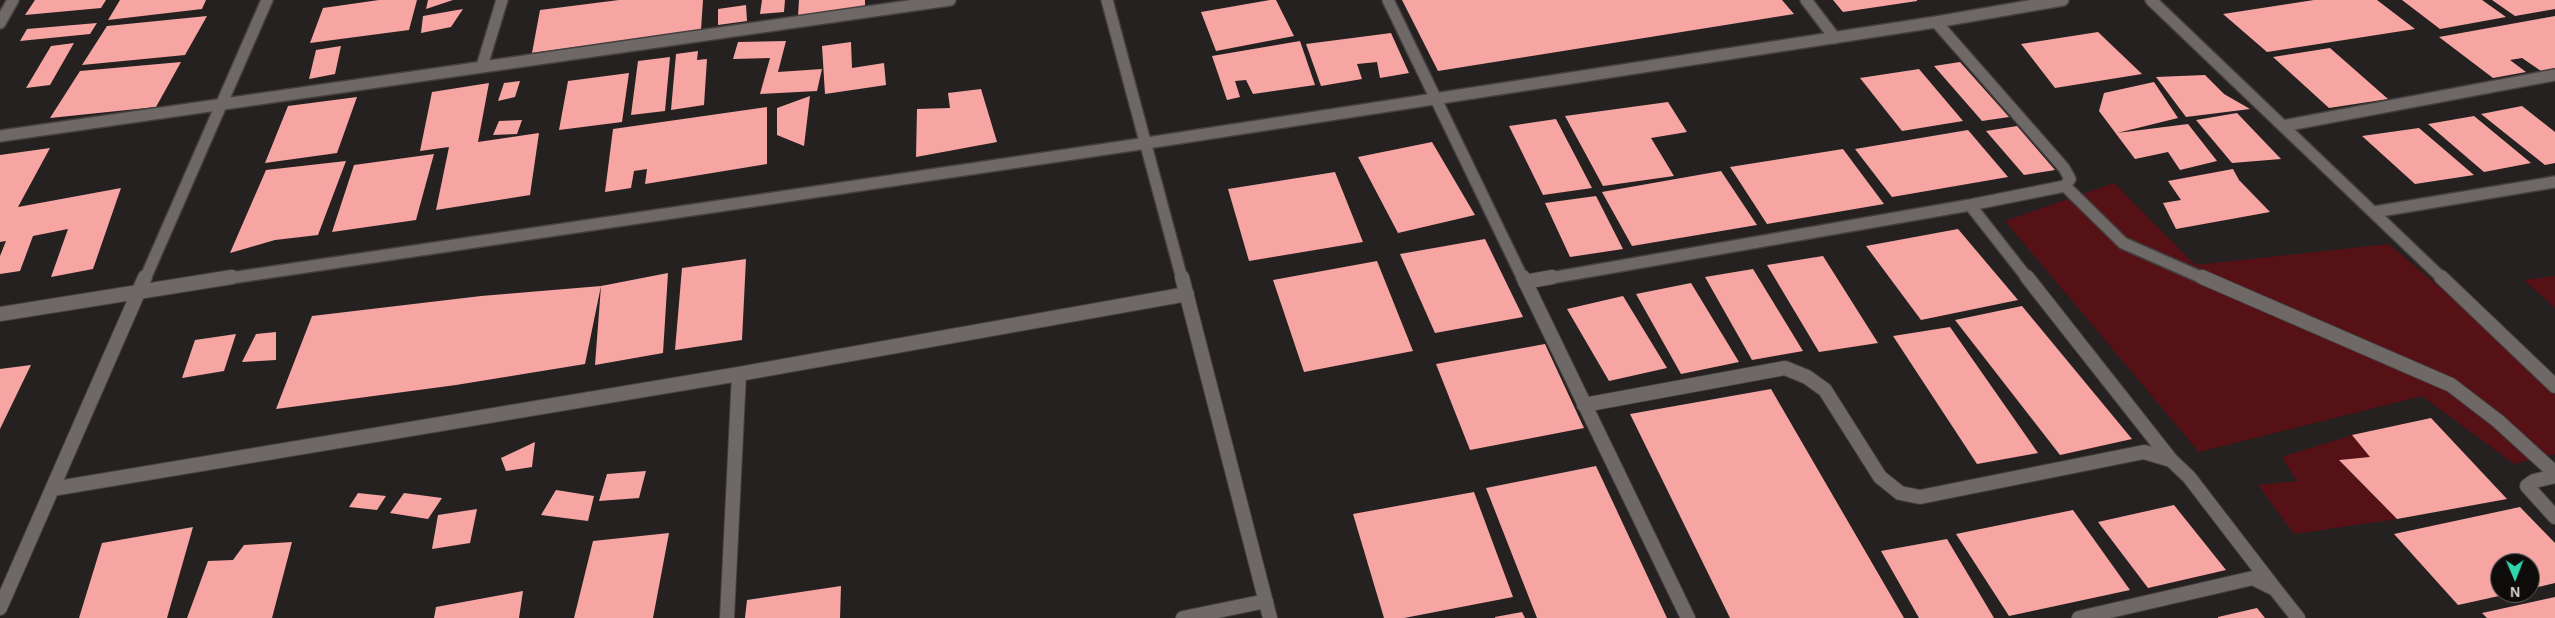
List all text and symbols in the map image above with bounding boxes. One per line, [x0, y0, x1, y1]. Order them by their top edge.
north arrow [2490, 553, 2540, 603]
text: N [2510, 584, 2520, 600]

